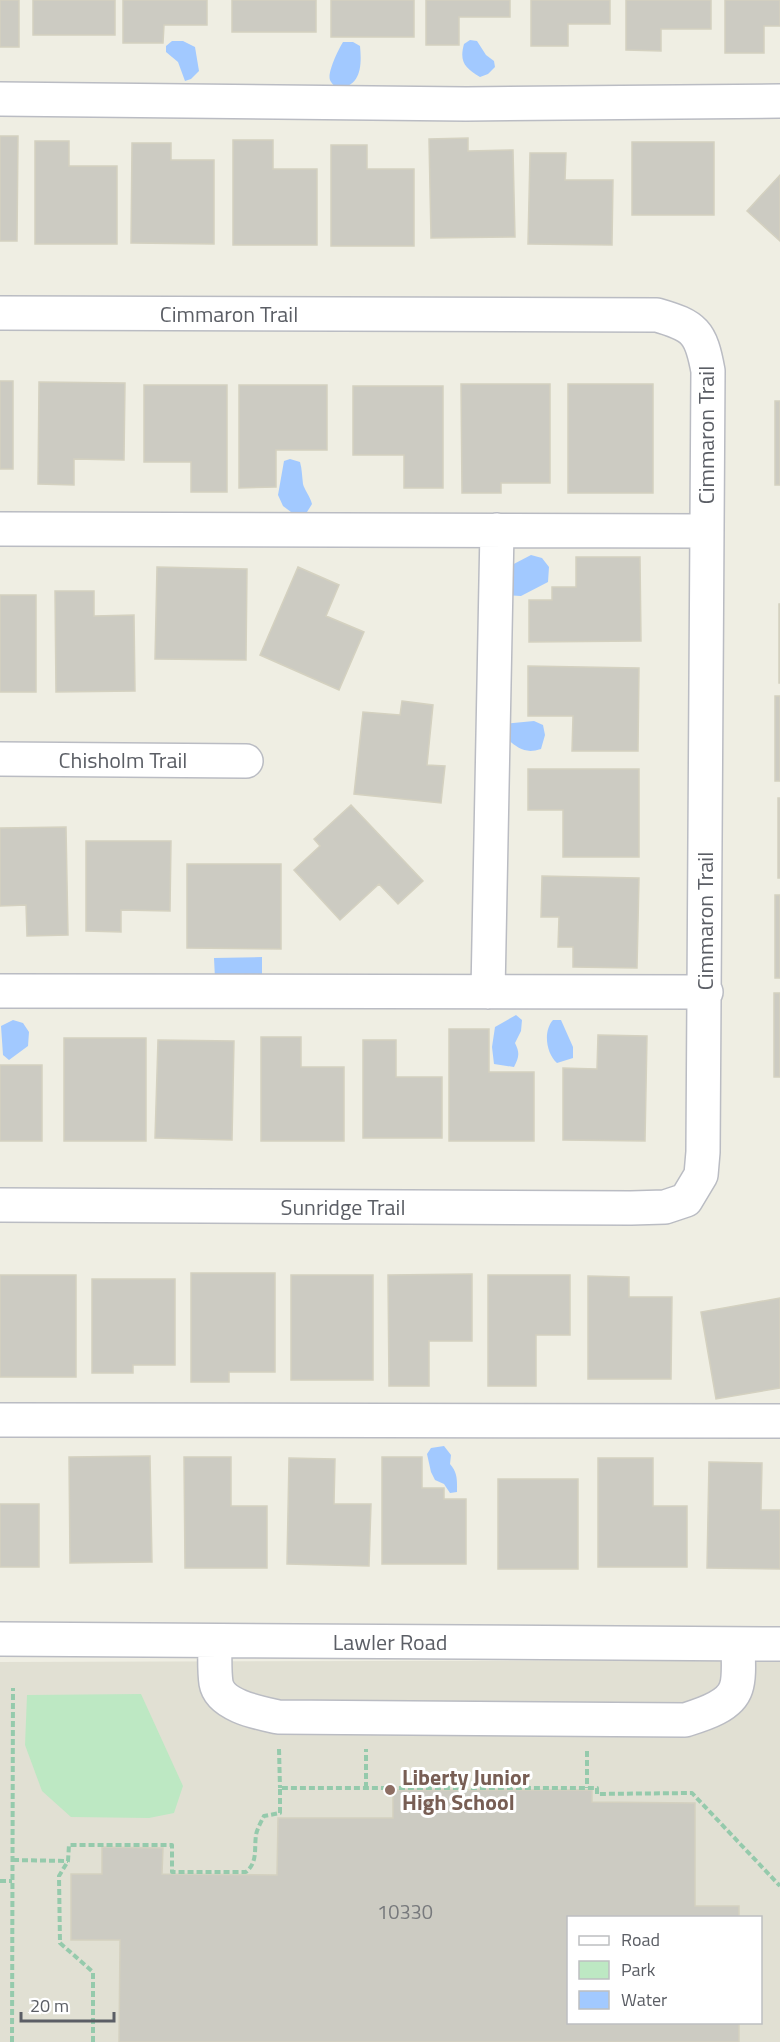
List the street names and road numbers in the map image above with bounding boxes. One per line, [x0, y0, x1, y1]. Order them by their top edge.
street label: Cimmaron Trail [160, 297, 298, 331]
street label: Cimmaron Trail [689, 366, 723, 504]
street label: Chisholm Trail [59, 743, 187, 777]
street label: Cimmaron Trail [688, 852, 722, 990]
street label: Sunridge Trail [281, 1190, 405, 1224]
street label: Lawler Road [333, 1625, 447, 1659]

